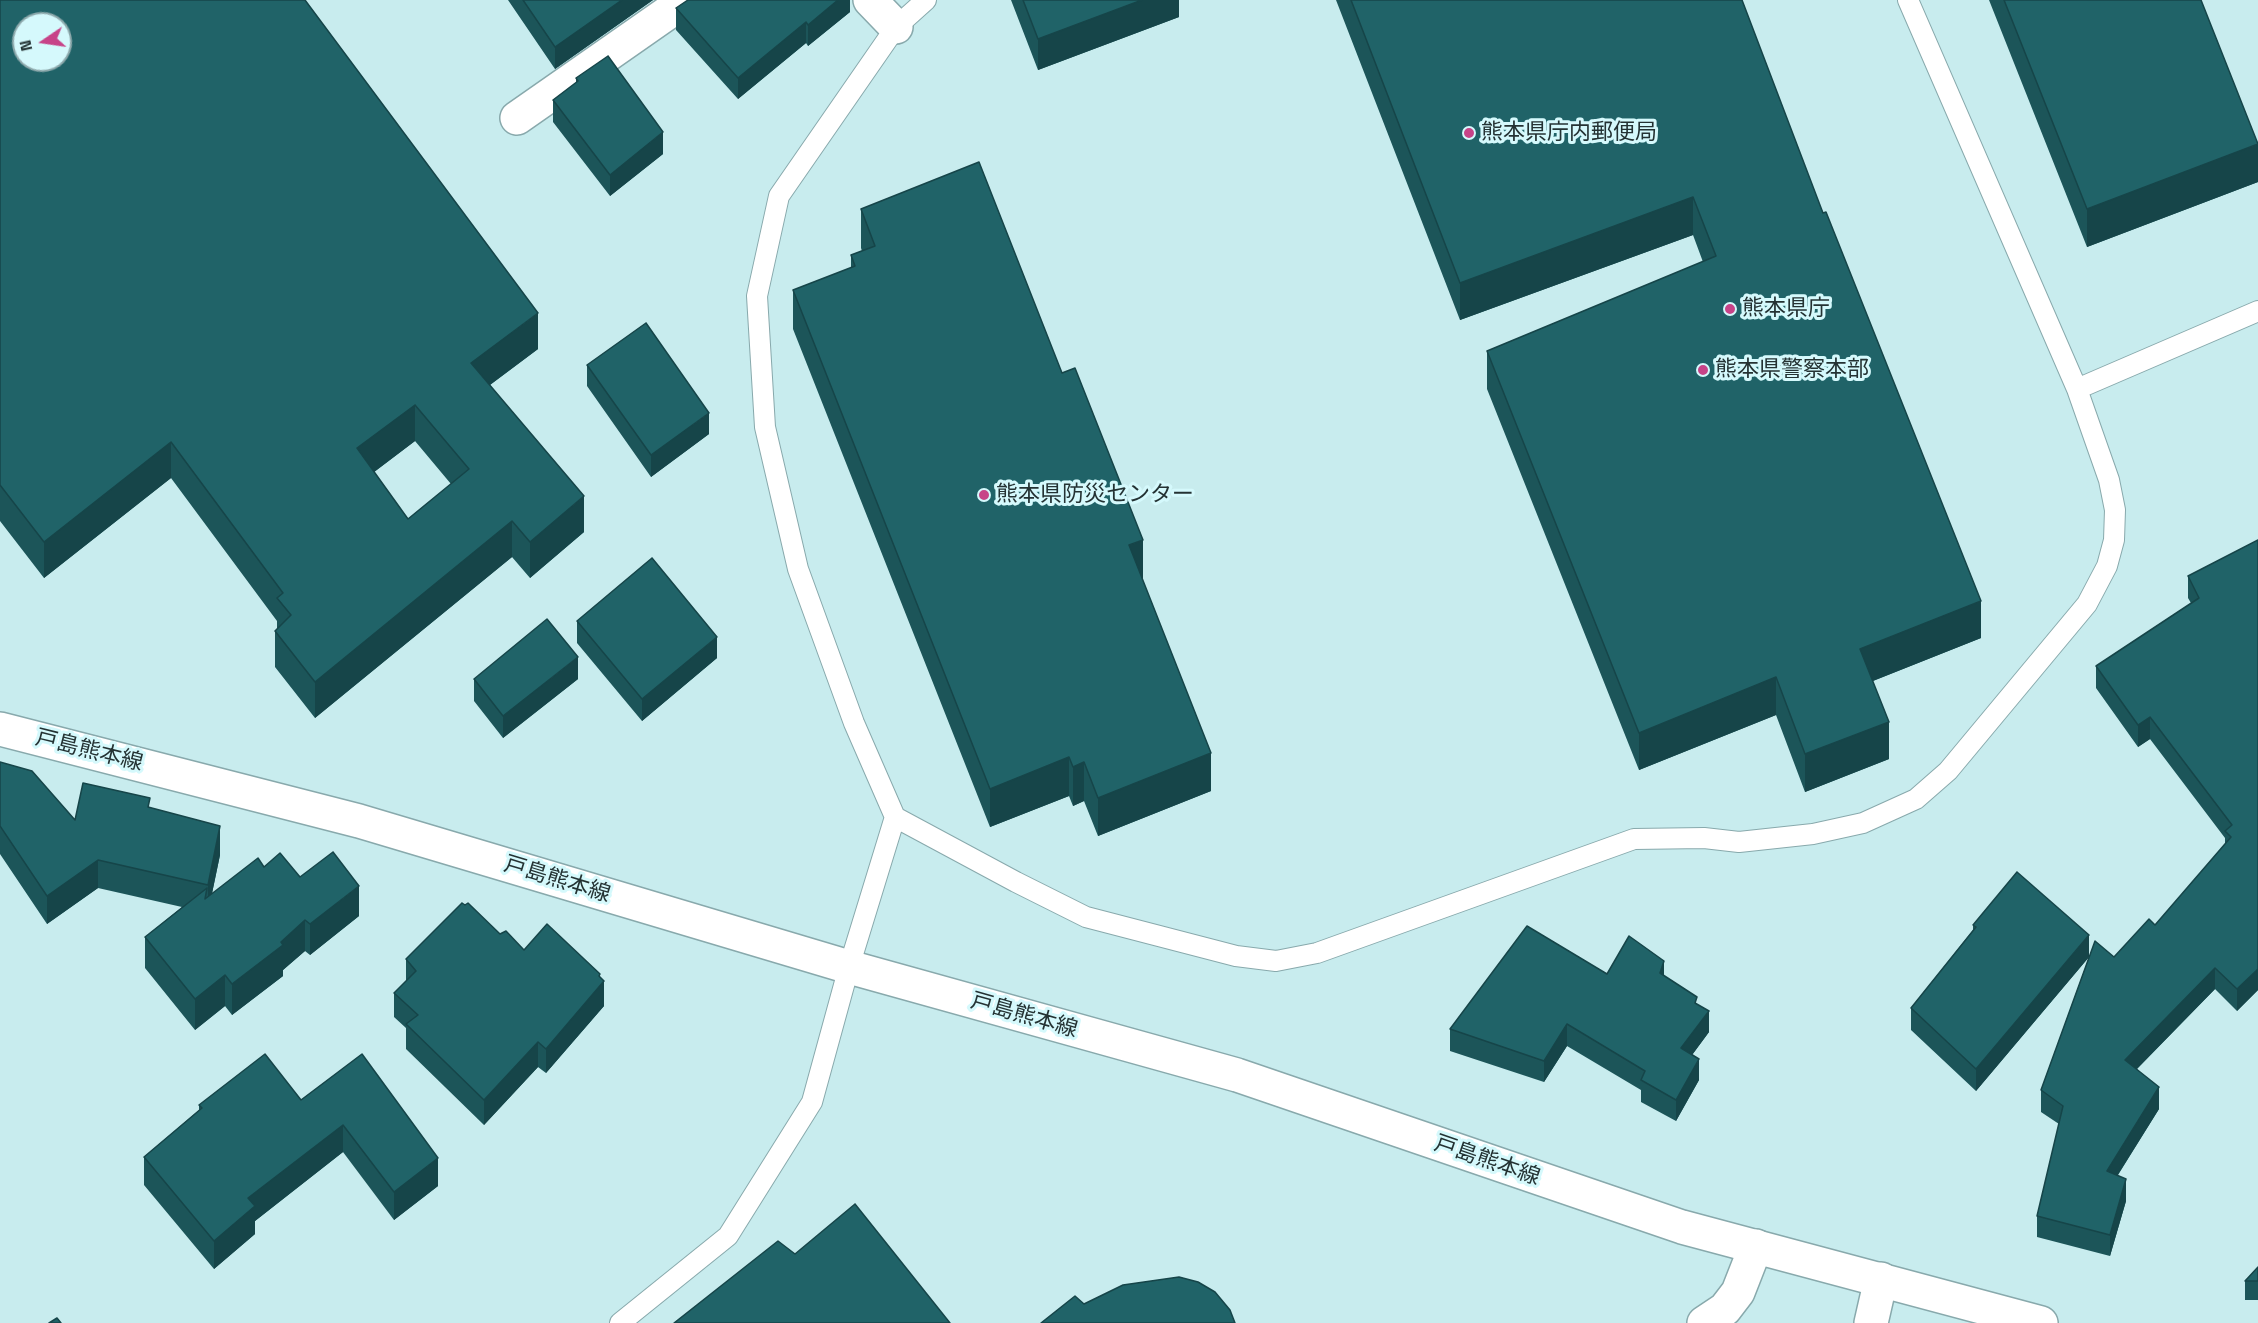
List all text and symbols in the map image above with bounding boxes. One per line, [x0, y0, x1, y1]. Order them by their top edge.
north arrow [12, 12, 72, 72]
text: N [14, 38, 37, 53]
place label: 熊本県庁内郵便局 [1481, 120, 1657, 146]
marker: 熊本県庁内郵便局 [1462, 126, 1476, 140]
place label: 熊本県庁 [1742, 296, 1830, 322]
marker: 熊本県庁 [1723, 302, 1737, 316]
place label: 熊本県警察本部 [1715, 357, 1869, 383]
marker: 熊本県警察本部 [1696, 363, 1710, 377]
place label: 熊本県防災センター [996, 482, 1194, 508]
marker: 熊本県防災センター [977, 488, 991, 502]
street label: 戸島熊本線 [32, 725, 146, 777]
street label: 戸島熊本線 [501, 851, 613, 909]
street label: 戸島熊本線 [967, 988, 1081, 1044]
street label: 戸島熊本線 [1431, 1131, 1543, 1191]

